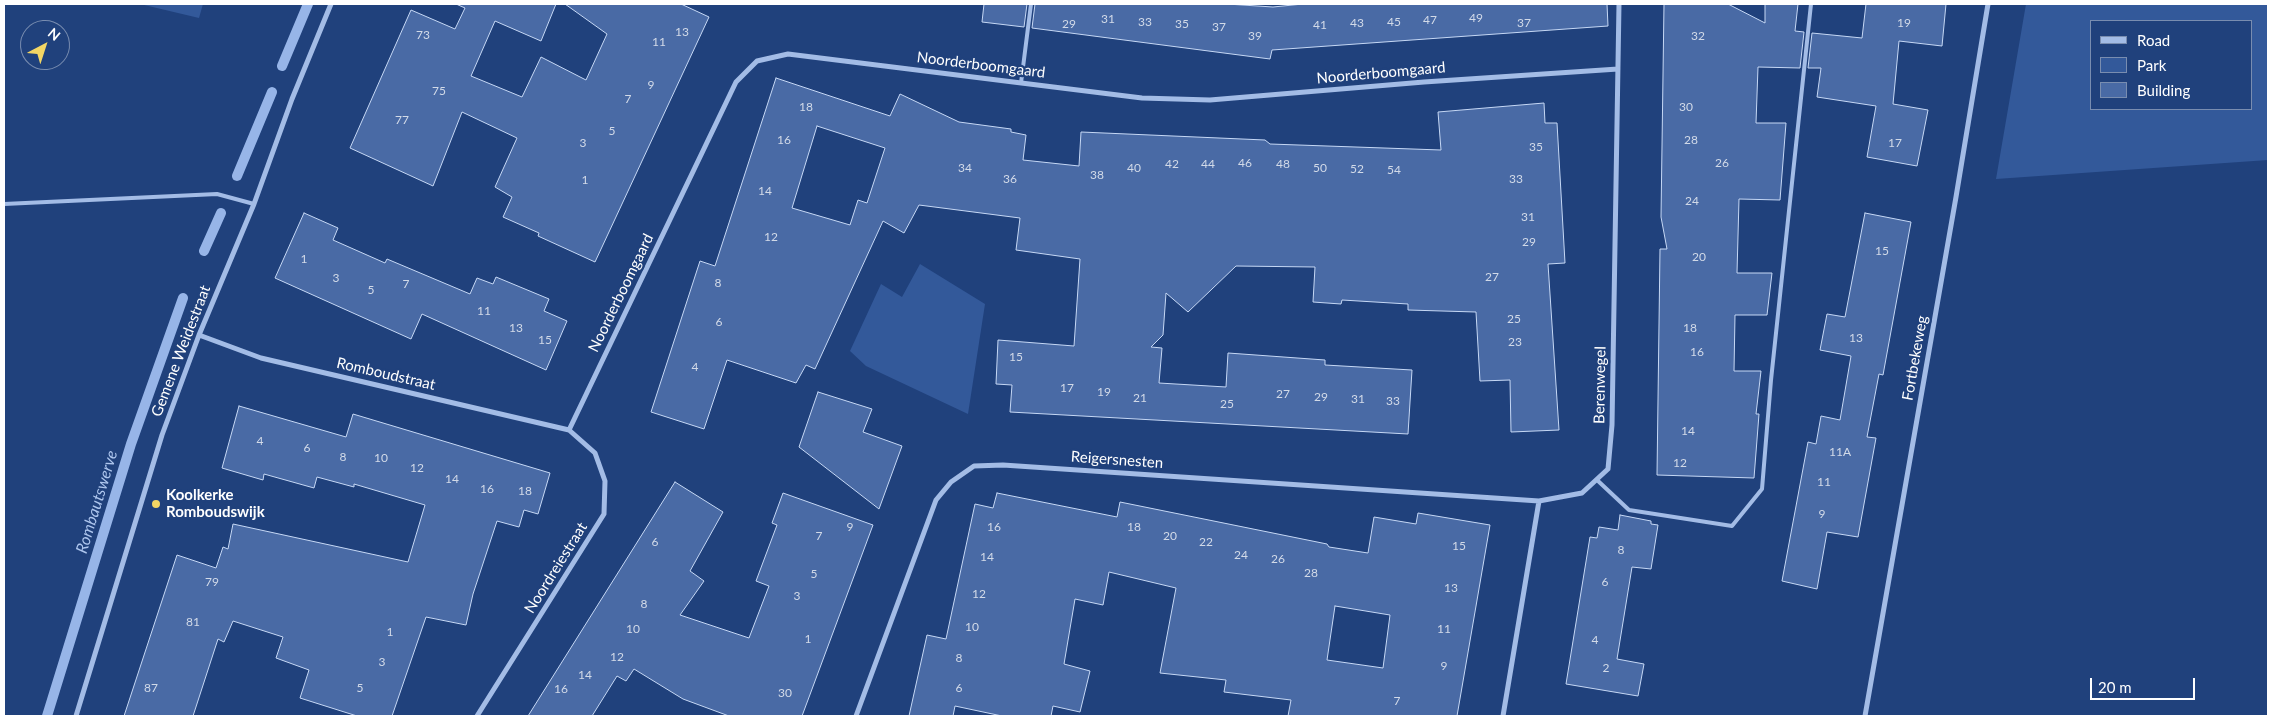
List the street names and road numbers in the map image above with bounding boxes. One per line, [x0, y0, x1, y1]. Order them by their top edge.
street label: Noorderboomgaard [916, 48, 1046, 82]
street label: Noorderboomgaard [1316, 58, 1446, 88]
street label: Noorderboomgaard [585, 231, 657, 355]
street label: Gemene Weidestraat [148, 283, 214, 419]
street label: Fortbekeweg [1899, 314, 1931, 402]
street label: Berenwegel [1590, 346, 1610, 424]
street label: Romboudstraat [335, 354, 437, 394]
street label: Reigersnesten [1070, 448, 1164, 472]
street label: Noordreiestraat [521, 519, 591, 617]

